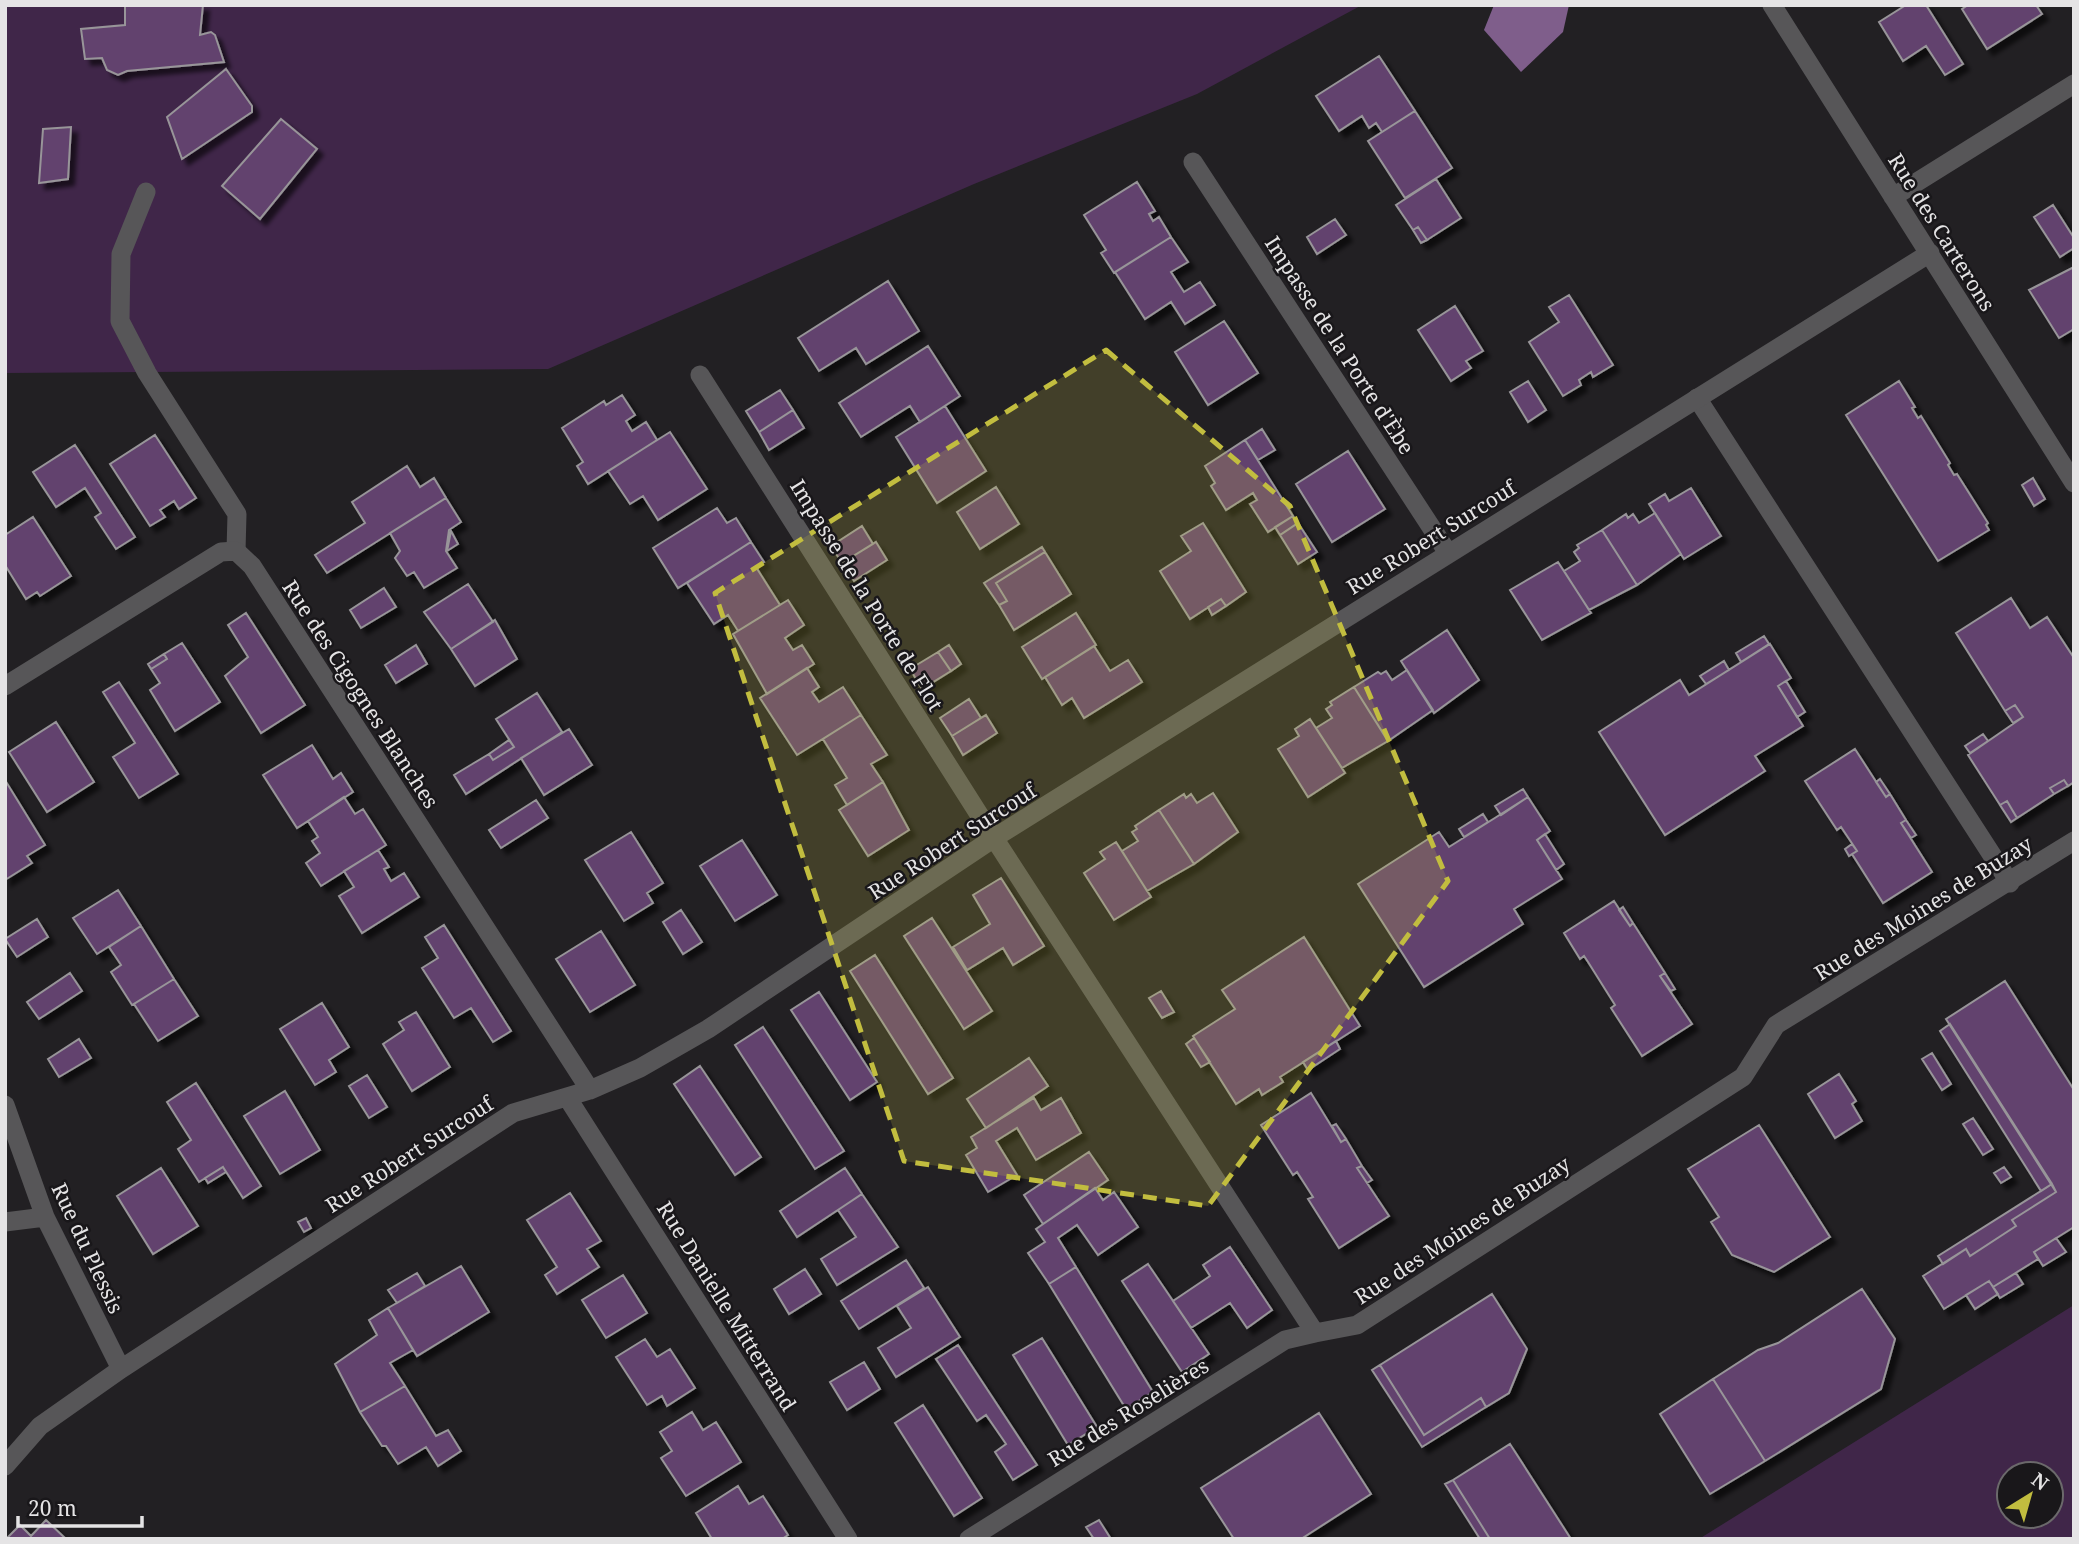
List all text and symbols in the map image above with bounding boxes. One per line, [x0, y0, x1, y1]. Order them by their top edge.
street label: Rue des Carterons [1882, 148, 2002, 316]
street label: Impasse de la Porte d'Èbe [1259, 231, 1421, 459]
street label: Rue Robert Surcouf [1341, 472, 1523, 600]
street label: Impasse de la Porte de Flot [784, 474, 950, 716]
street label: Rue des Cigognes Blanches [277, 574, 445, 814]
street label: Rue Robert Surcouf [863, 775, 1043, 906]
street label: Rue des Moines de Buzay [1809, 829, 2037, 987]
street label: Rue Robert Surcouf [320, 1088, 500, 1219]
street label: Rue des Moines de Buzay [1349, 1150, 1575, 1310]
street label: Rue du Plessis [46, 1178, 130, 1318]
street label: Rue Danielle Mitterrand [651, 1196, 803, 1416]
street label: Rue des Roselières [1042, 1351, 1214, 1473]
north arrow [1995, 1460, 2065, 1530]
text: N [2026, 1467, 2054, 1496]
scale bar [18, 1484, 142, 1528]
text: 20 m [28, 1494, 77, 1522]

